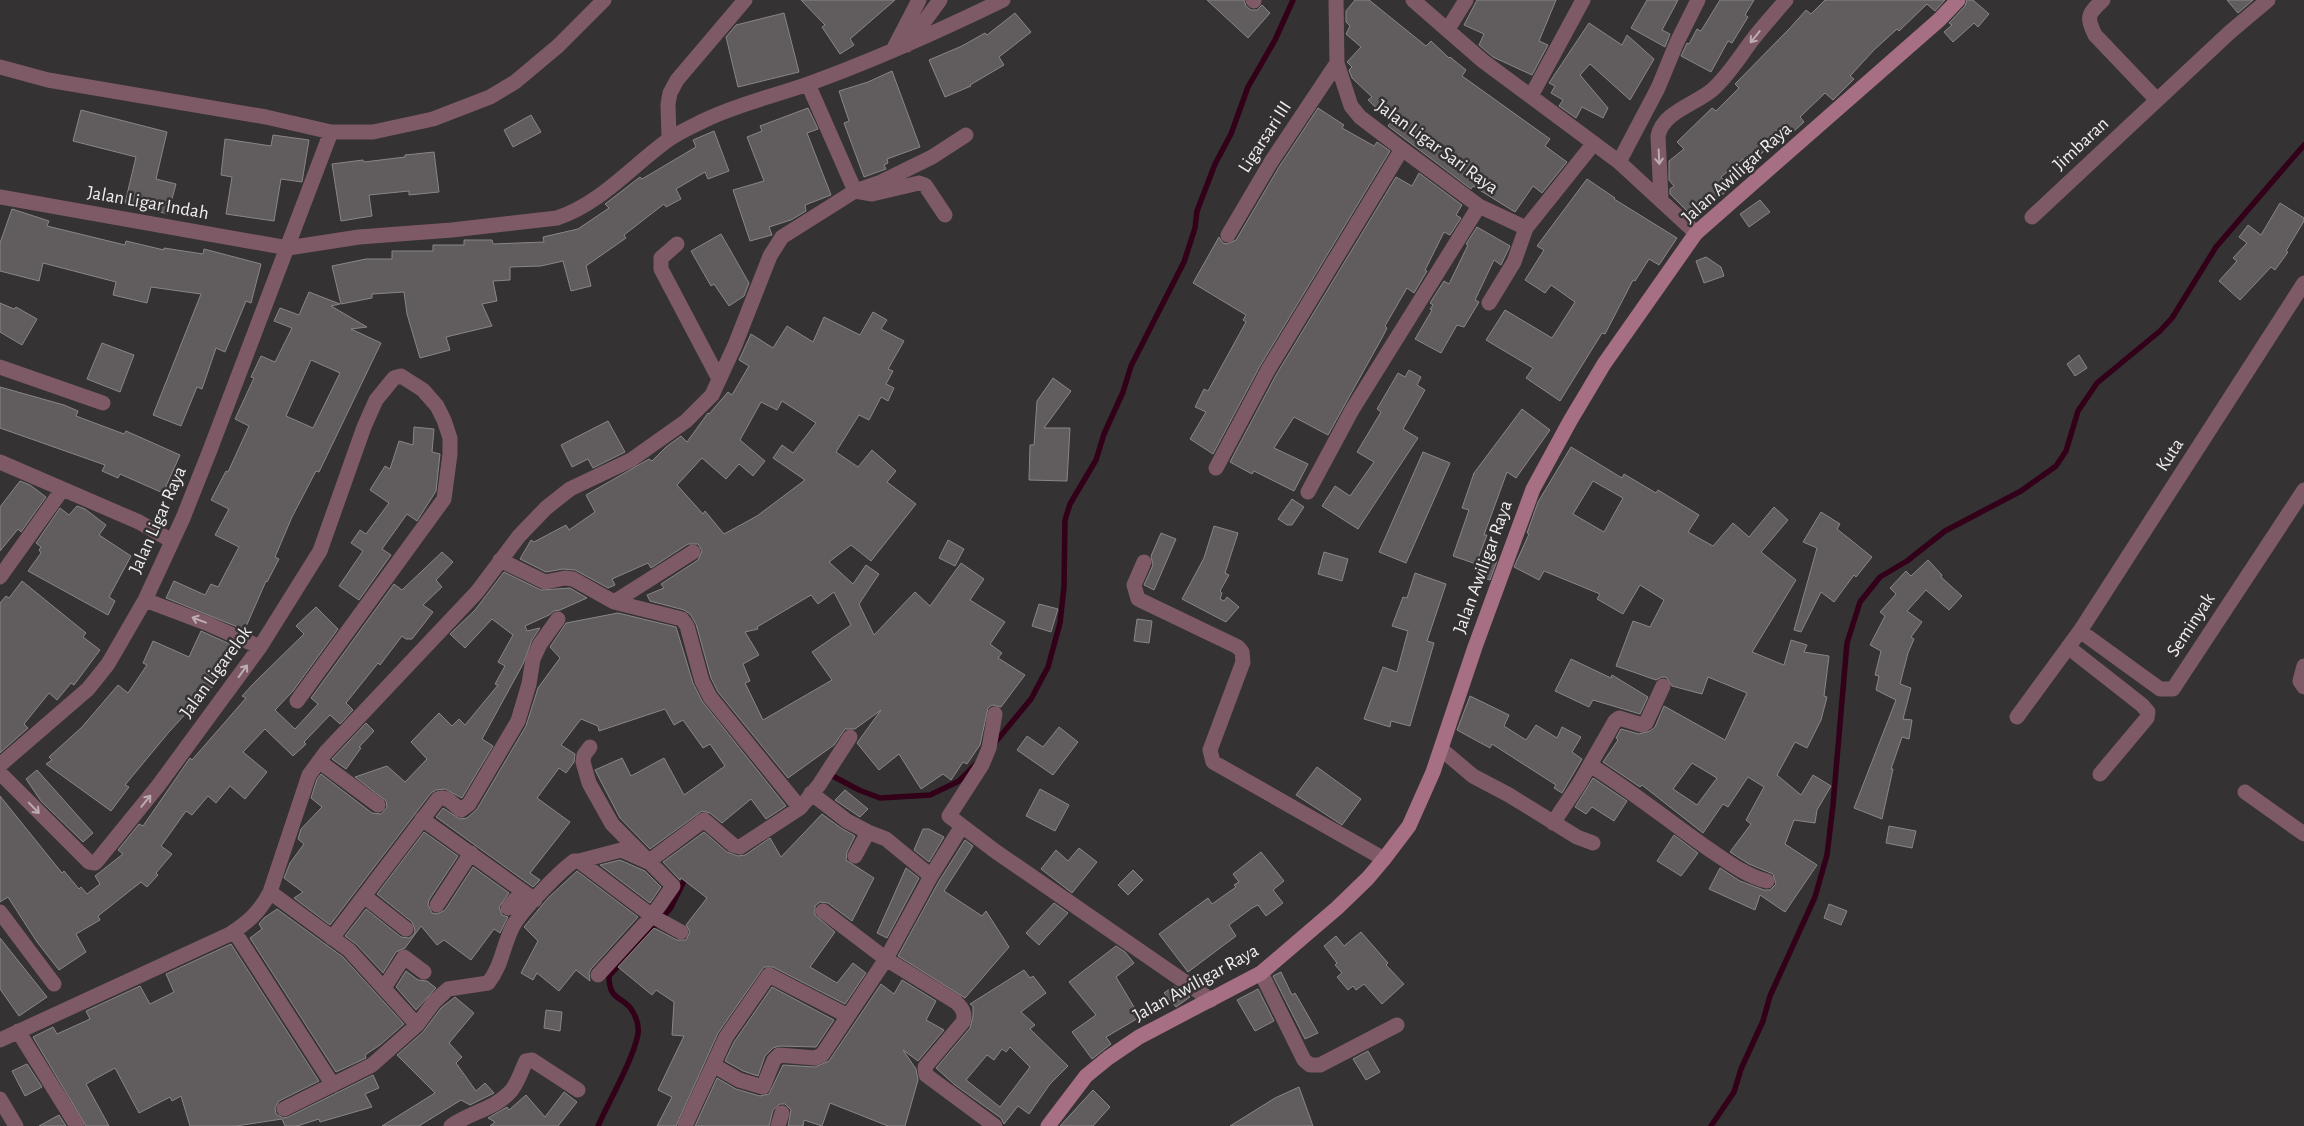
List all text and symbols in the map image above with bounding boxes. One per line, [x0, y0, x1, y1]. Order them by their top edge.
one-way arrow [1749, 31, 1760, 44]
street label: Jalan Ligar Sari Raya [1372, 96, 1502, 198]
street label: Ligarsari III [1235, 98, 1295, 176]
street label: Jimbaran [2050, 114, 2112, 174]
street label: Jalan Awiligar Raya [1679, 119, 1796, 227]
one-way arrow [1655, 148, 1664, 164]
street label: Jalan Ligar Indah [86, 183, 210, 223]
street label: Kuta [2153, 435, 2188, 475]
street label: Jalan Ligar Raya [126, 463, 190, 576]
street label: Jalan Awiligar Raya [1450, 498, 1516, 636]
street label: Seminyak [2163, 589, 2219, 660]
one-way arrow [192, 615, 207, 625]
street label: Jalan Ligarelok [177, 622, 256, 721]
one-way arrow [238, 664, 248, 678]
one-way arrow [140, 795, 151, 808]
one-way arrow [28, 802, 40, 814]
street label: Jalan Awiligar Raya [1130, 941, 1262, 1025]

